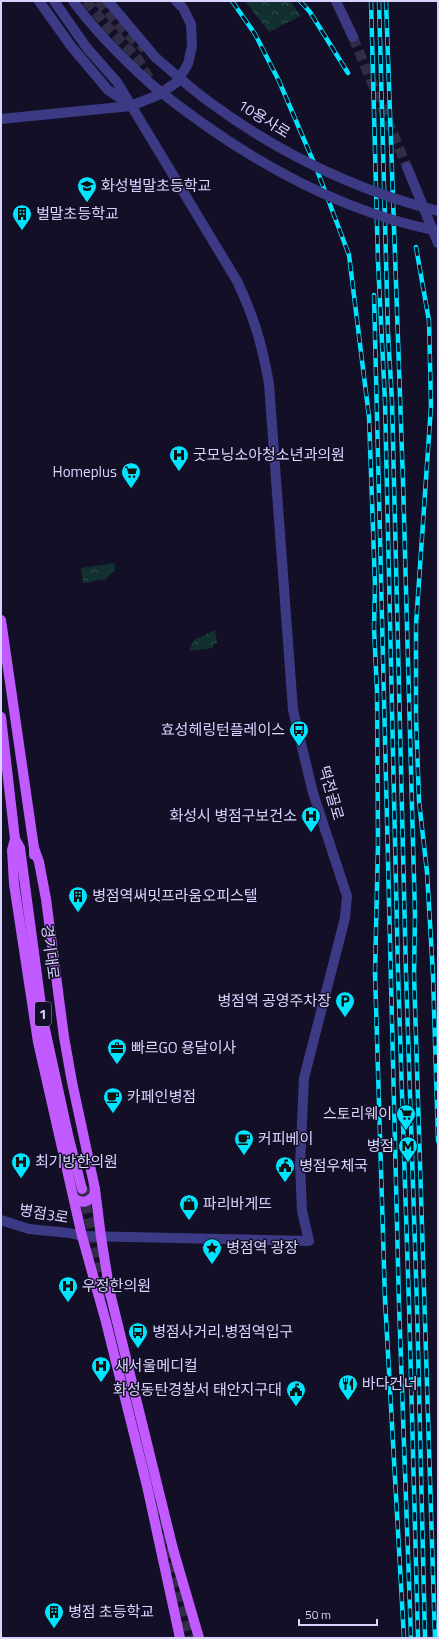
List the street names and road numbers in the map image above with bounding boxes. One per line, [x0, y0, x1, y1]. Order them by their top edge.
street label: 10용사로 [233, 93, 295, 144]
street label: 떡전골로 [313, 763, 350, 823]
street label: 경기대로 [36, 923, 65, 981]
road number: 1 [35, 1002, 51, 1026]
street label: 병점3로 [18, 1198, 71, 1229]

